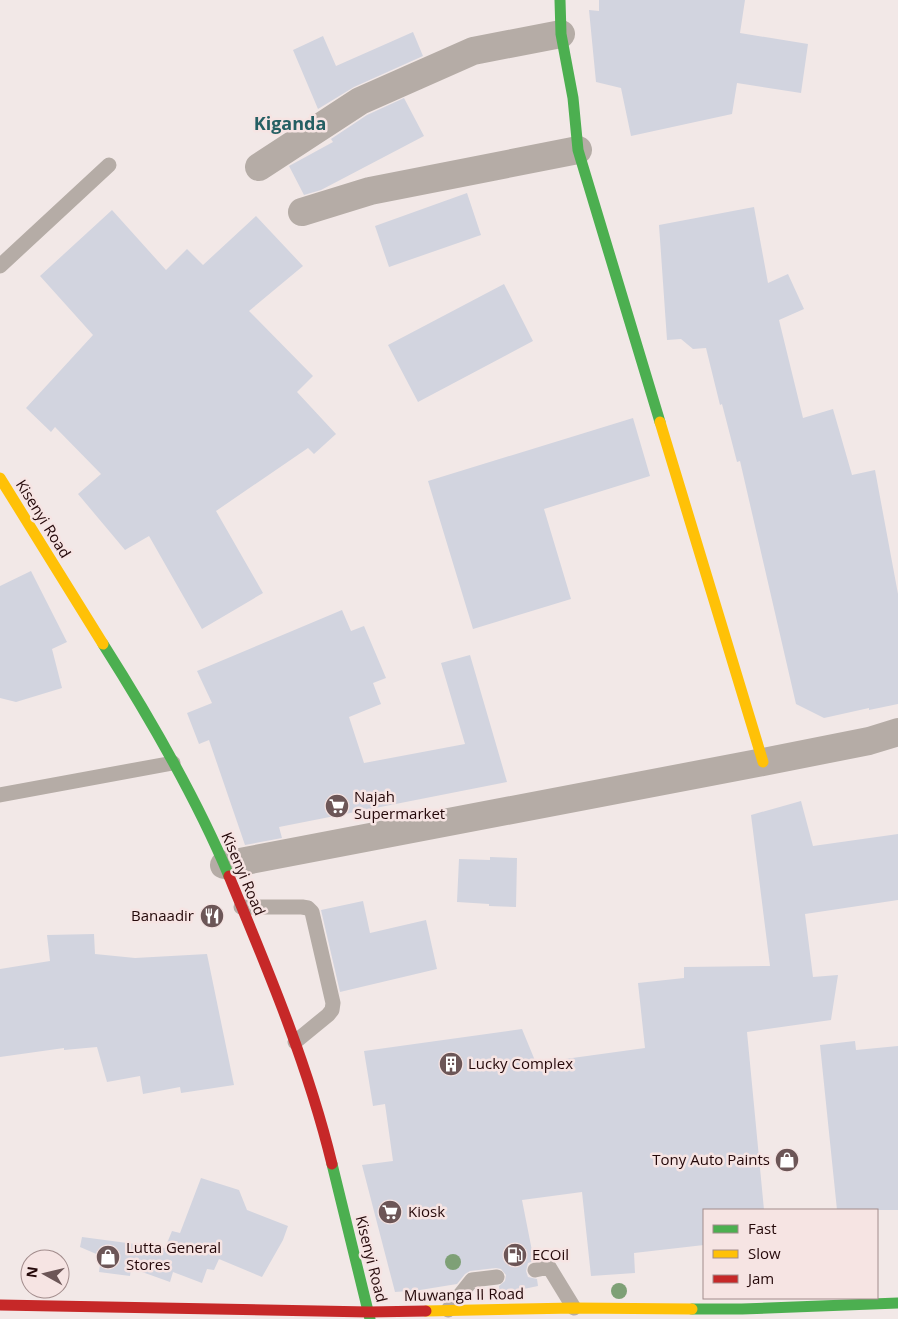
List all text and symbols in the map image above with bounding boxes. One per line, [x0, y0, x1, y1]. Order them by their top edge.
district label: Kiganda [254, 111, 326, 135]
street label: Kisenyi Road [12, 476, 76, 561]
place label: Najah Supermarket [354, 786, 445, 823]
supermarket icon: Najah Supermarket [324, 793, 350, 819]
street label: Kisenyi Road [217, 829, 270, 918]
restaurant icon: Banaadir [199, 903, 225, 929]
place label: Banaadir [131, 905, 194, 925]
building icon: Lucky Complex [438, 1051, 464, 1077]
place label: Lucky Complex [468, 1053, 573, 1073]
shop icon: Tony Auto Paints [774, 1147, 800, 1173]
place label: Tony Auto Paints [652, 1149, 770, 1169]
supermarket icon: Kiosk [377, 1199, 403, 1225]
place label: Kiosk [408, 1201, 445, 1221]
legend [703, 1209, 878, 1299]
street label: Kisenyi Road [352, 1213, 392, 1304]
text: Fast [748, 1218, 777, 1238]
place label: Lutta General Stores [126, 1237, 221, 1274]
fuel station icon: ECOil [502, 1242, 528, 1268]
text: Slow [748, 1243, 781, 1263]
shop icon: Lutta General Stores [95, 1244, 121, 1270]
place label: ECOil [532, 1244, 569, 1264]
north arrow [20, 1249, 70, 1299]
text: N [21, 1265, 42, 1279]
text: Jam [746, 1268, 774, 1288]
street label: Muwanga II Road [404, 1283, 524, 1305]

